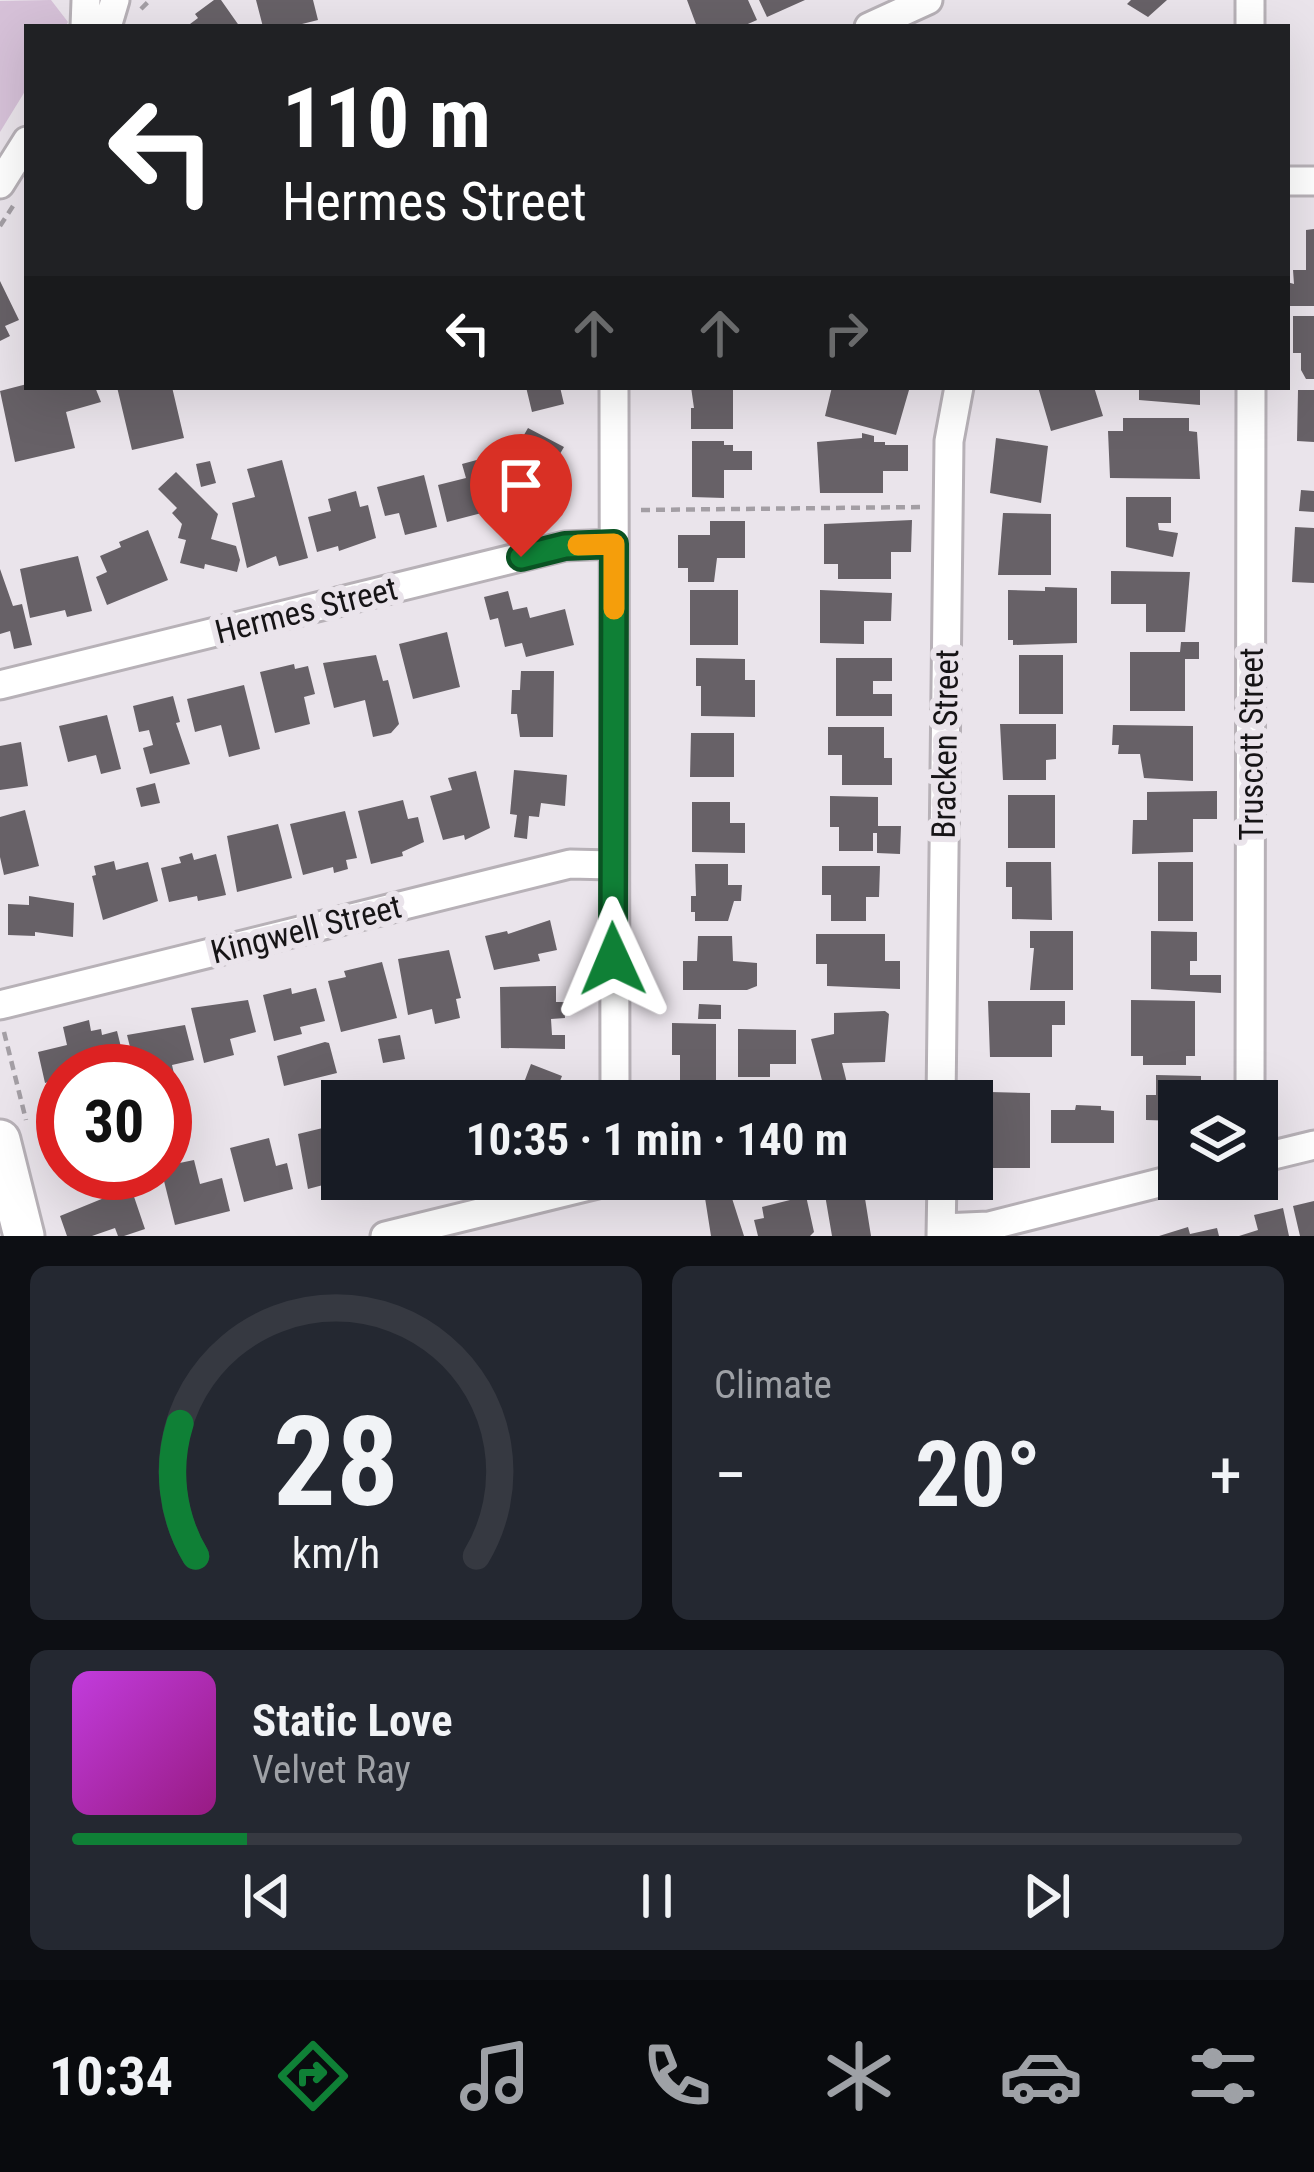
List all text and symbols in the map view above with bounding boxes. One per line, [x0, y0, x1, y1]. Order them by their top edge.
text: 110 m [282, 69, 491, 168]
icon: left [84, 72, 240, 228]
text: Hermes Street [282, 170, 587, 233]
icon: left [435, 300, 501, 366]
icon: ahead [561, 300, 627, 366]
icon: ahead [687, 300, 753, 366]
icon: right [813, 300, 879, 366]
pin [470, 434, 572, 557]
icon: arrive [488, 452, 554, 518]
street label: Hermes Street [211, 569, 401, 651]
street label: Truscott Street [1232, 647, 1271, 841]
street label: Bracken Street [924, 649, 966, 839]
street label: Kingwell Street [207, 887, 405, 971]
position arrow [550, 896, 676, 1022]
speed limit sign: 30 [36, 1044, 192, 1200]
map controls [1158, 1080, 1278, 1200]
button: layers [1158, 1080, 1278, 1200]
text: 10:35 · 1 min · 140 m [466, 1113, 848, 1166]
text: Climate [714, 1362, 832, 1408]
text: 28 [273, 1389, 399, 1535]
text: 20° [915, 1423, 1041, 1528]
text: − [714, 1437, 747, 1514]
text: + [1209, 1437, 1242, 1514]
text: km/h [292, 1528, 380, 1578]
text: Static Love [252, 1694, 453, 1747]
text: Velvet Ray [252, 1747, 411, 1793]
icon: previous [234, 1863, 300, 1929]
icon: pause [624, 1863, 690, 1929]
icon: next [1014, 1863, 1080, 1929]
icon: directions [271, 2034, 355, 2118]
icon: music [453, 2034, 537, 2118]
icon: phone [635, 2034, 719, 2118]
icon: climate [817, 2034, 901, 2118]
icon: car [999, 2034, 1083, 2118]
icon: filters [1181, 2034, 1265, 2118]
text: 10:34 [49, 2045, 173, 2108]

